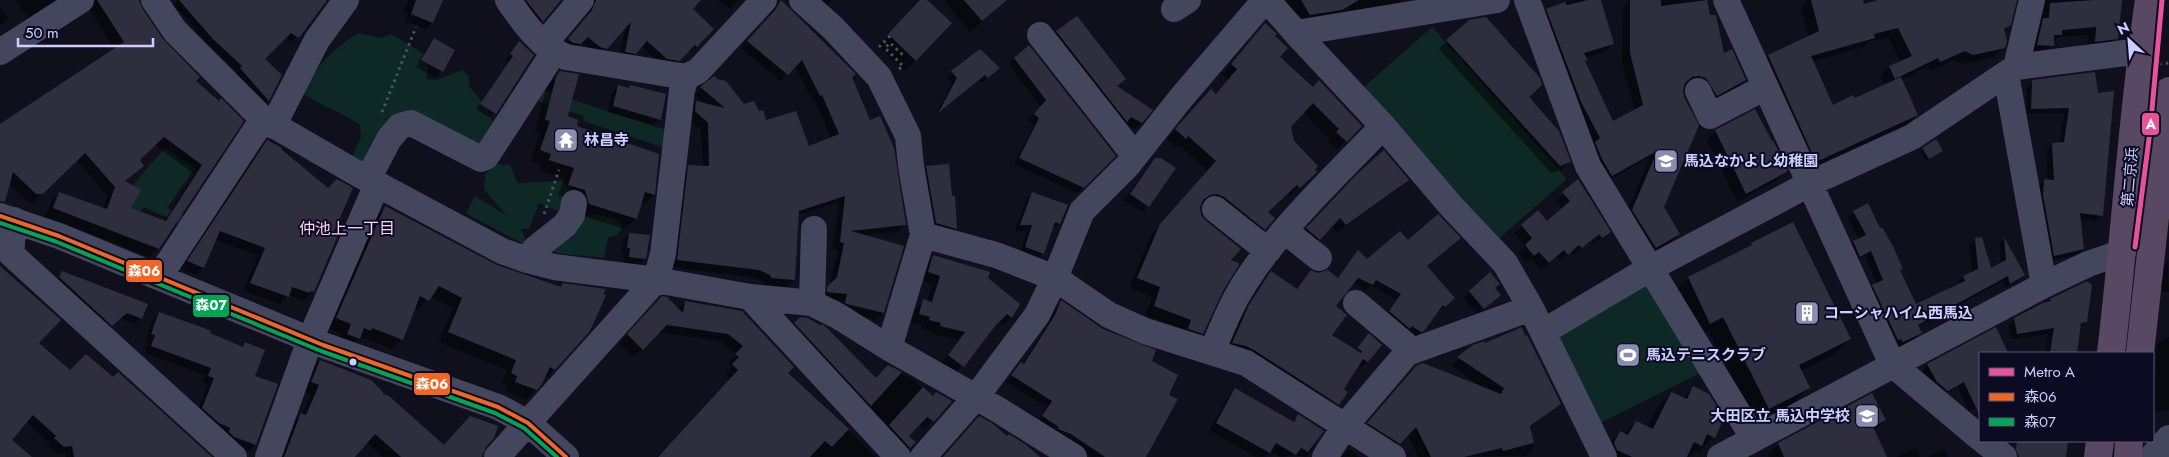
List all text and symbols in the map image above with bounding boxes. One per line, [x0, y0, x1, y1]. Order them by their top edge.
scale bar [18, 15, 152, 47]
north arrow [2104, 15, 2154, 65]
text: N [2114, 17, 2133, 40]
text: 50 m [25, 22, 59, 44]
line badge: A [2141, 112, 2160, 136]
text: A [2145, 114, 2157, 134]
temple icon: 林昌寺 [553, 127, 579, 153]
place label: 林昌寺 [584, 129, 629, 151]
street label: 第二京浜 [2116, 146, 2144, 208]
school or university icon: 馬込なかよし幼稚園 [1653, 148, 1679, 174]
place label: 馬込なかよし幼稚園 [1684, 150, 1818, 172]
district label: 仲池上一丁目 [299, 217, 395, 240]
line badge: 森06 [125, 259, 163, 283]
text: 森06 [128, 261, 160, 281]
line badge: 森07 [192, 294, 230, 318]
text: 森07 [195, 295, 227, 315]
building icon: コーシャハイム西馬込 [1794, 300, 1820, 326]
place label: コーシャハイム西馬込 [1824, 302, 1973, 324]
sports icon: 馬込テニスクラブ [1615, 342, 1641, 368]
place label: 馬込テニスクラブ [1646, 344, 1766, 366]
legend [1979, 352, 2154, 442]
unlabelled marker [348, 357, 358, 367]
text: Metro A [2024, 361, 2075, 383]
line badge: 森06 [413, 372, 451, 396]
text: 森06 [416, 374, 448, 394]
text: 森06 [2024, 386, 2057, 408]
school or university icon: 大田区立 馬込中学校 [1854, 403, 1880, 429]
place label: 大田区立 馬込中学校 [1710, 405, 1850, 427]
text: 森07 [2024, 411, 2056, 433]

